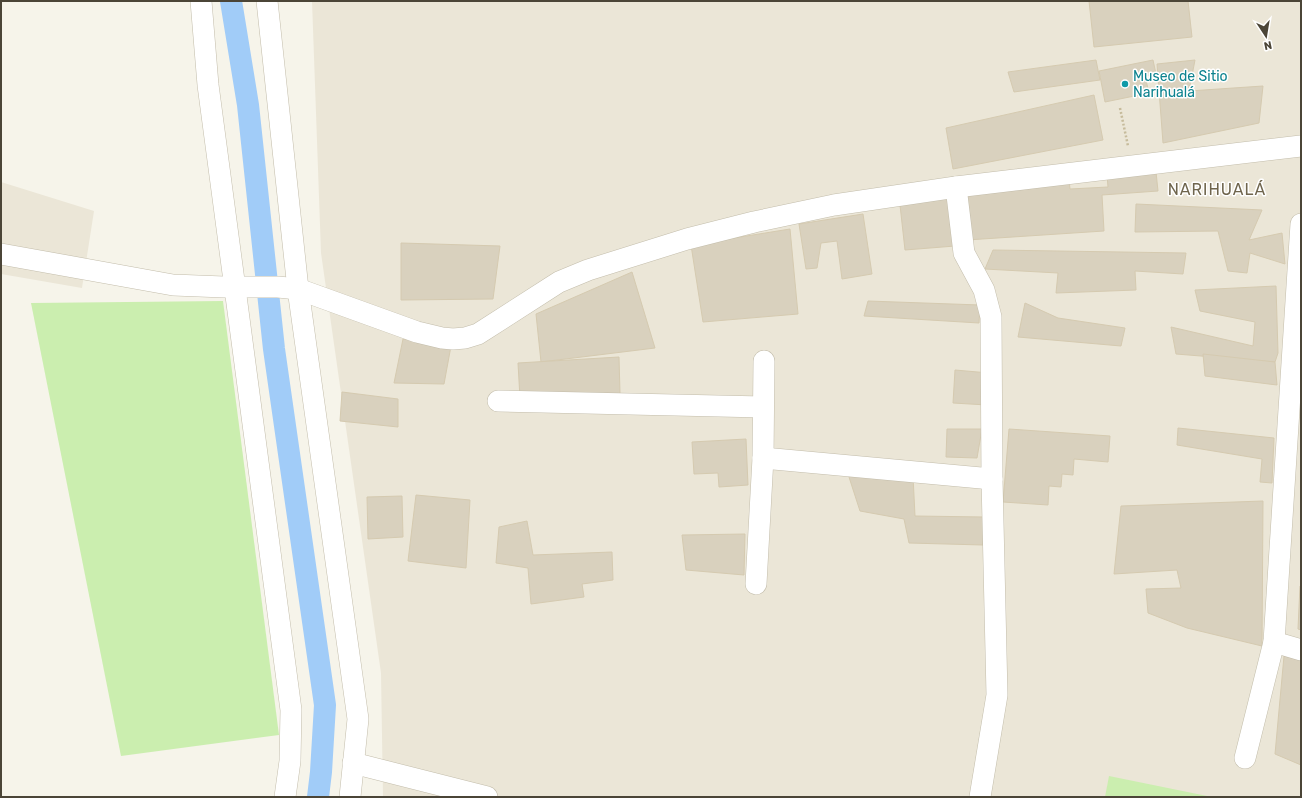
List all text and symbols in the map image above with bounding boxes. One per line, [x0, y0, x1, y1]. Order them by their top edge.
north arrow [1246, 16, 1286, 56]
text: N [1263, 38, 1273, 52]
place label: Museo de Sitio Narihualá [1133, 68, 1228, 101]
marker: Museo de Sitio Narihualá [1120, 79, 1130, 89]
district label: NARIHUALÁ [1168, 180, 1266, 199]

